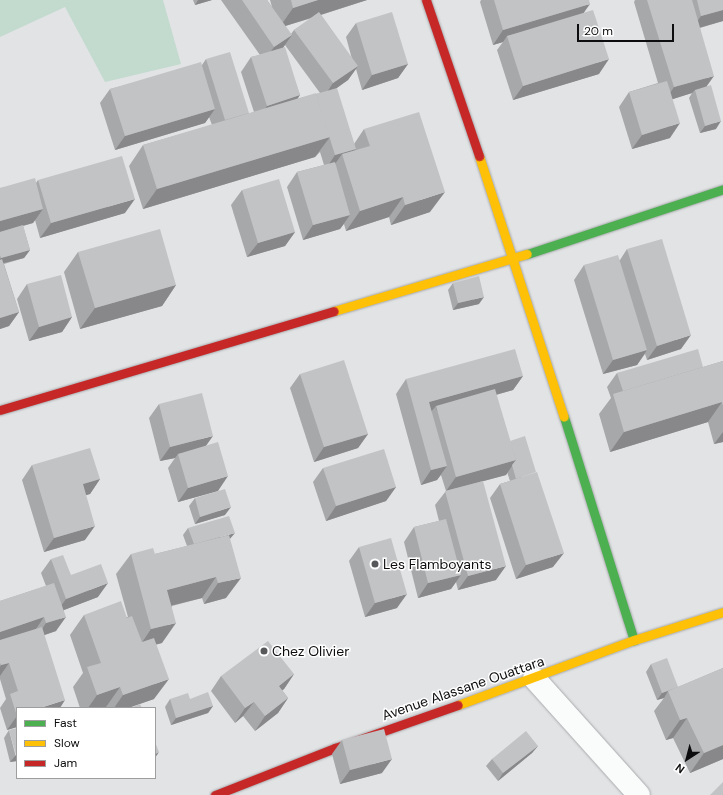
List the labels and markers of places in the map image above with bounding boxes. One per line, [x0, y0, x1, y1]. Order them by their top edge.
place label: Les Flamboyants [383, 556, 492, 572]
marker: Les Flamboyants [370, 559, 380, 569]
place label: Chez Olivier [272, 643, 349, 659]
marker: Chez Olivier [259, 646, 269, 656]

